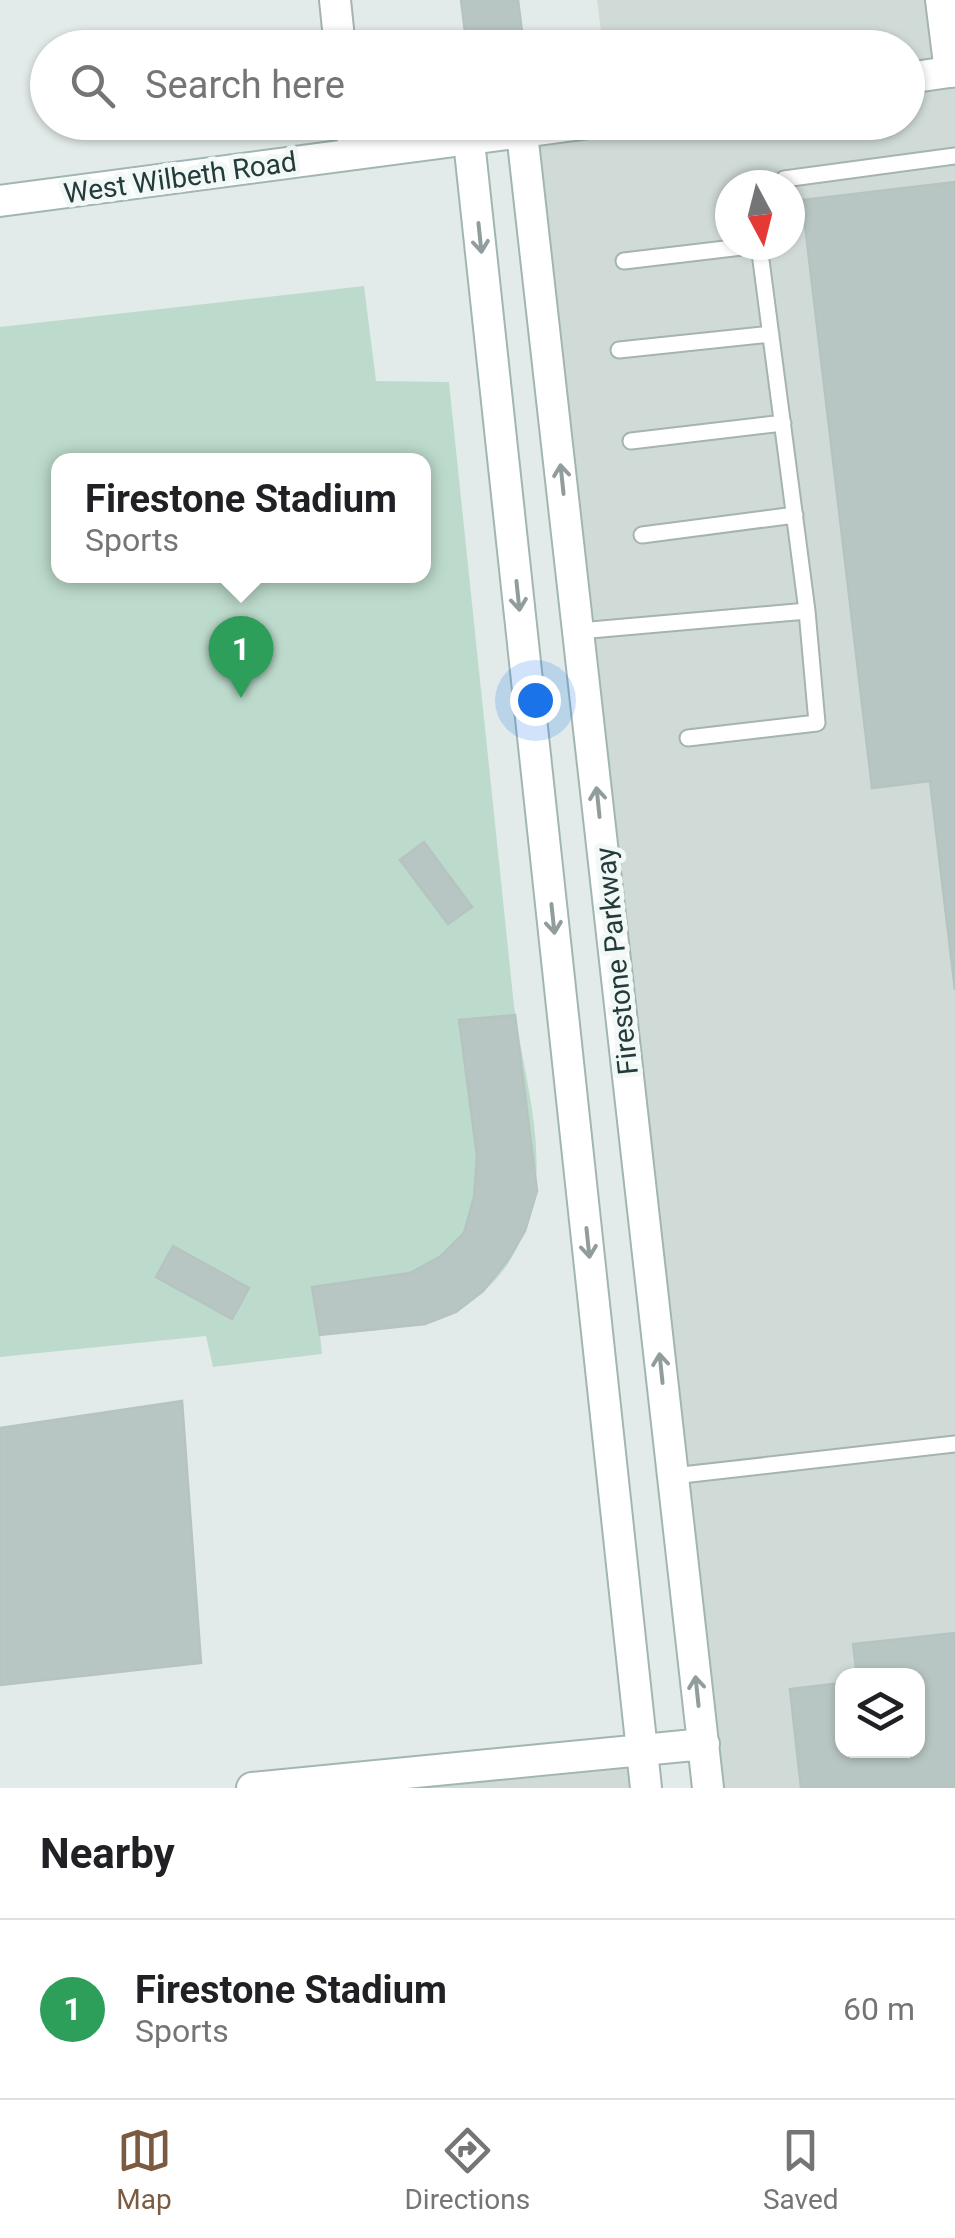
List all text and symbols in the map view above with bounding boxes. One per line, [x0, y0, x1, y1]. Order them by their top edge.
search box [30, 30, 925, 140]
icon: search [65, 58, 120, 113]
text: Search here [145, 63, 345, 107]
street label: West Wilbeth Road [62, 145, 299, 210]
north arrow [715, 170, 805, 260]
one-way arrow [470, 222, 489, 254]
popup [51, 453, 431, 583]
one-way arrow [552, 463, 571, 495]
text: Firestone Stadium [85, 477, 397, 521]
text: Sports [85, 521, 179, 559]
one-way arrow [509, 580, 528, 612]
pin: 1 [208, 616, 274, 698]
your location [510, 675, 561, 726]
one-way arrow [588, 786, 607, 818]
street label: Firestone Parkway [588, 846, 645, 1076]
one-way arrow [544, 903, 563, 935]
one-way arrow [578, 1226, 597, 1258]
one-way arrow [651, 1352, 670, 1385]
map controls [835, 1668, 925, 1758]
button: layers [835, 1668, 925, 1758]
one-way arrow [687, 1675, 706, 1708]
text: Nearby [40, 1829, 175, 1878]
text: Firestone Stadium [135, 1968, 447, 2012]
text: 1 [63, 1990, 82, 2028]
text: 60 m [843, 1990, 915, 2028]
text: Sports [135, 2012, 229, 2050]
tab: Map [116, 2123, 172, 2216]
tab: Directions [404, 2123, 530, 2216]
tab: Saved [763, 2123, 839, 2216]

